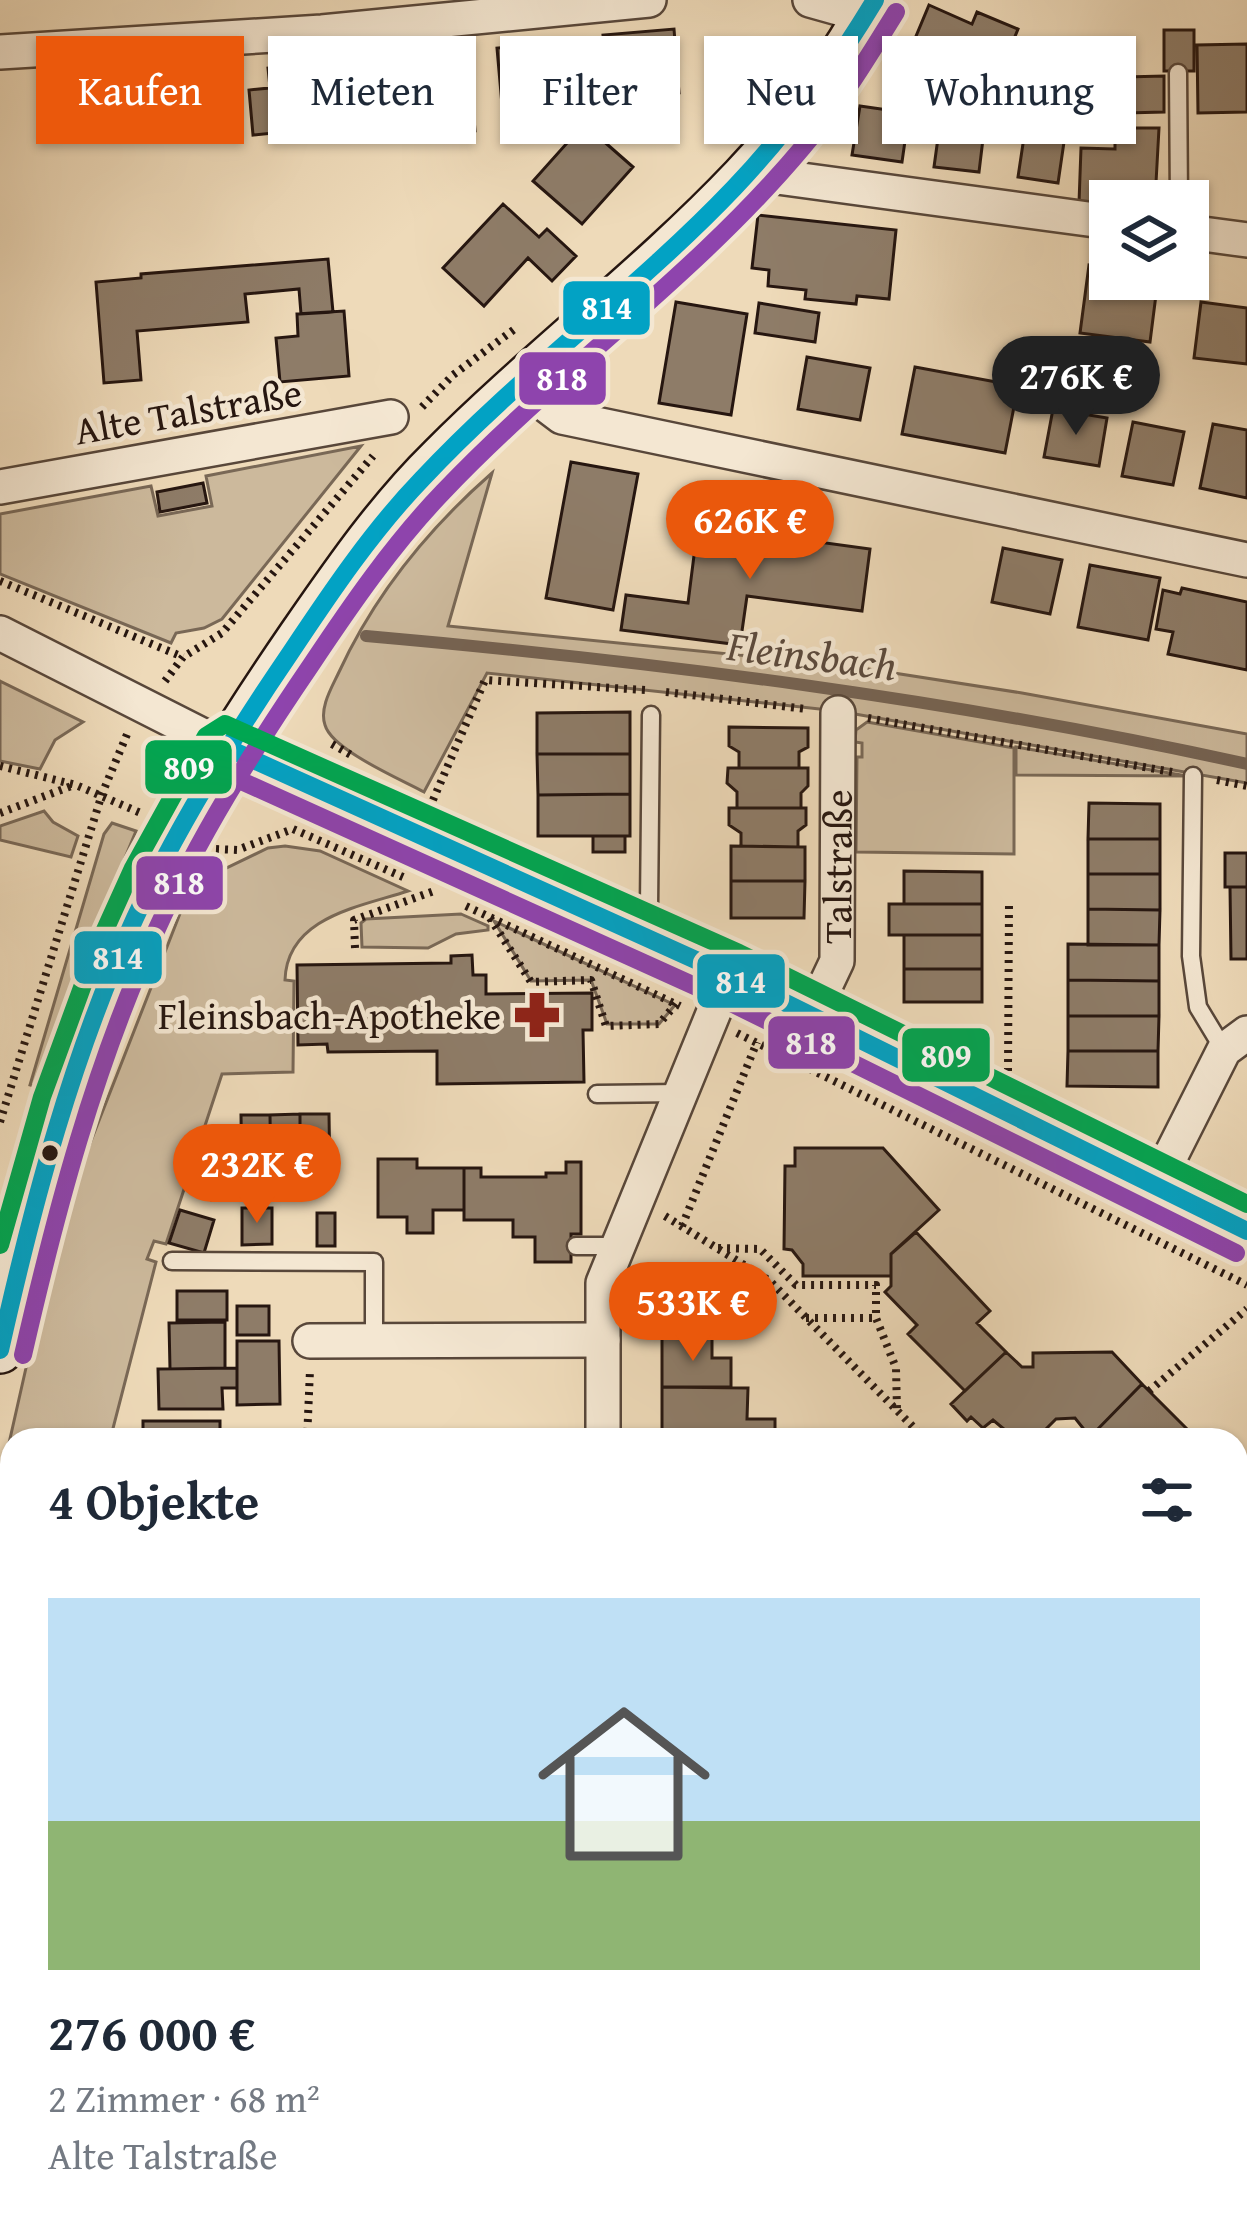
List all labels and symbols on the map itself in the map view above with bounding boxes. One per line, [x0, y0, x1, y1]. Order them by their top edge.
line badge: 814 [561, 279, 652, 337]
text: 814 [581, 283, 633, 331]
pin: 276K € [978, 336, 1174, 438]
line badge: 818 [517, 350, 608, 407]
text: 818 [536, 354, 588, 402]
street label: Alte Talstraße [70, 363, 306, 459]
pin: 626K € [652, 480, 848, 582]
water label: Fleinsbach [723, 614, 900, 695]
line badge: 809 [143, 738, 234, 796]
text: 809 [163, 743, 215, 791]
street label: Talstraße [808, 789, 866, 944]
line badge: 818 [134, 854, 225, 912]
text: 818 [153, 858, 205, 906]
line badge: 814 [72, 929, 164, 986]
text: 814 [92, 933, 144, 981]
line badge: 814 [695, 952, 787, 1010]
text: 814 [715, 957, 767, 1005]
place label: Fleinsbach-Apotheke [158, 986, 501, 1043]
pharmacy icon: Fleinsbach-Apotheke [512, 990, 562, 1040]
line badge: 818 [766, 1014, 857, 1071]
text: 818 [785, 1018, 837, 1066]
line badge: 809 [900, 1026, 992, 1084]
text: 809 [920, 1031, 972, 1079]
pin: 232K € [159, 1124, 355, 1226]
unlabelled marker [39, 1142, 61, 1164]
pin: 533K € [595, 1262, 791, 1364]

